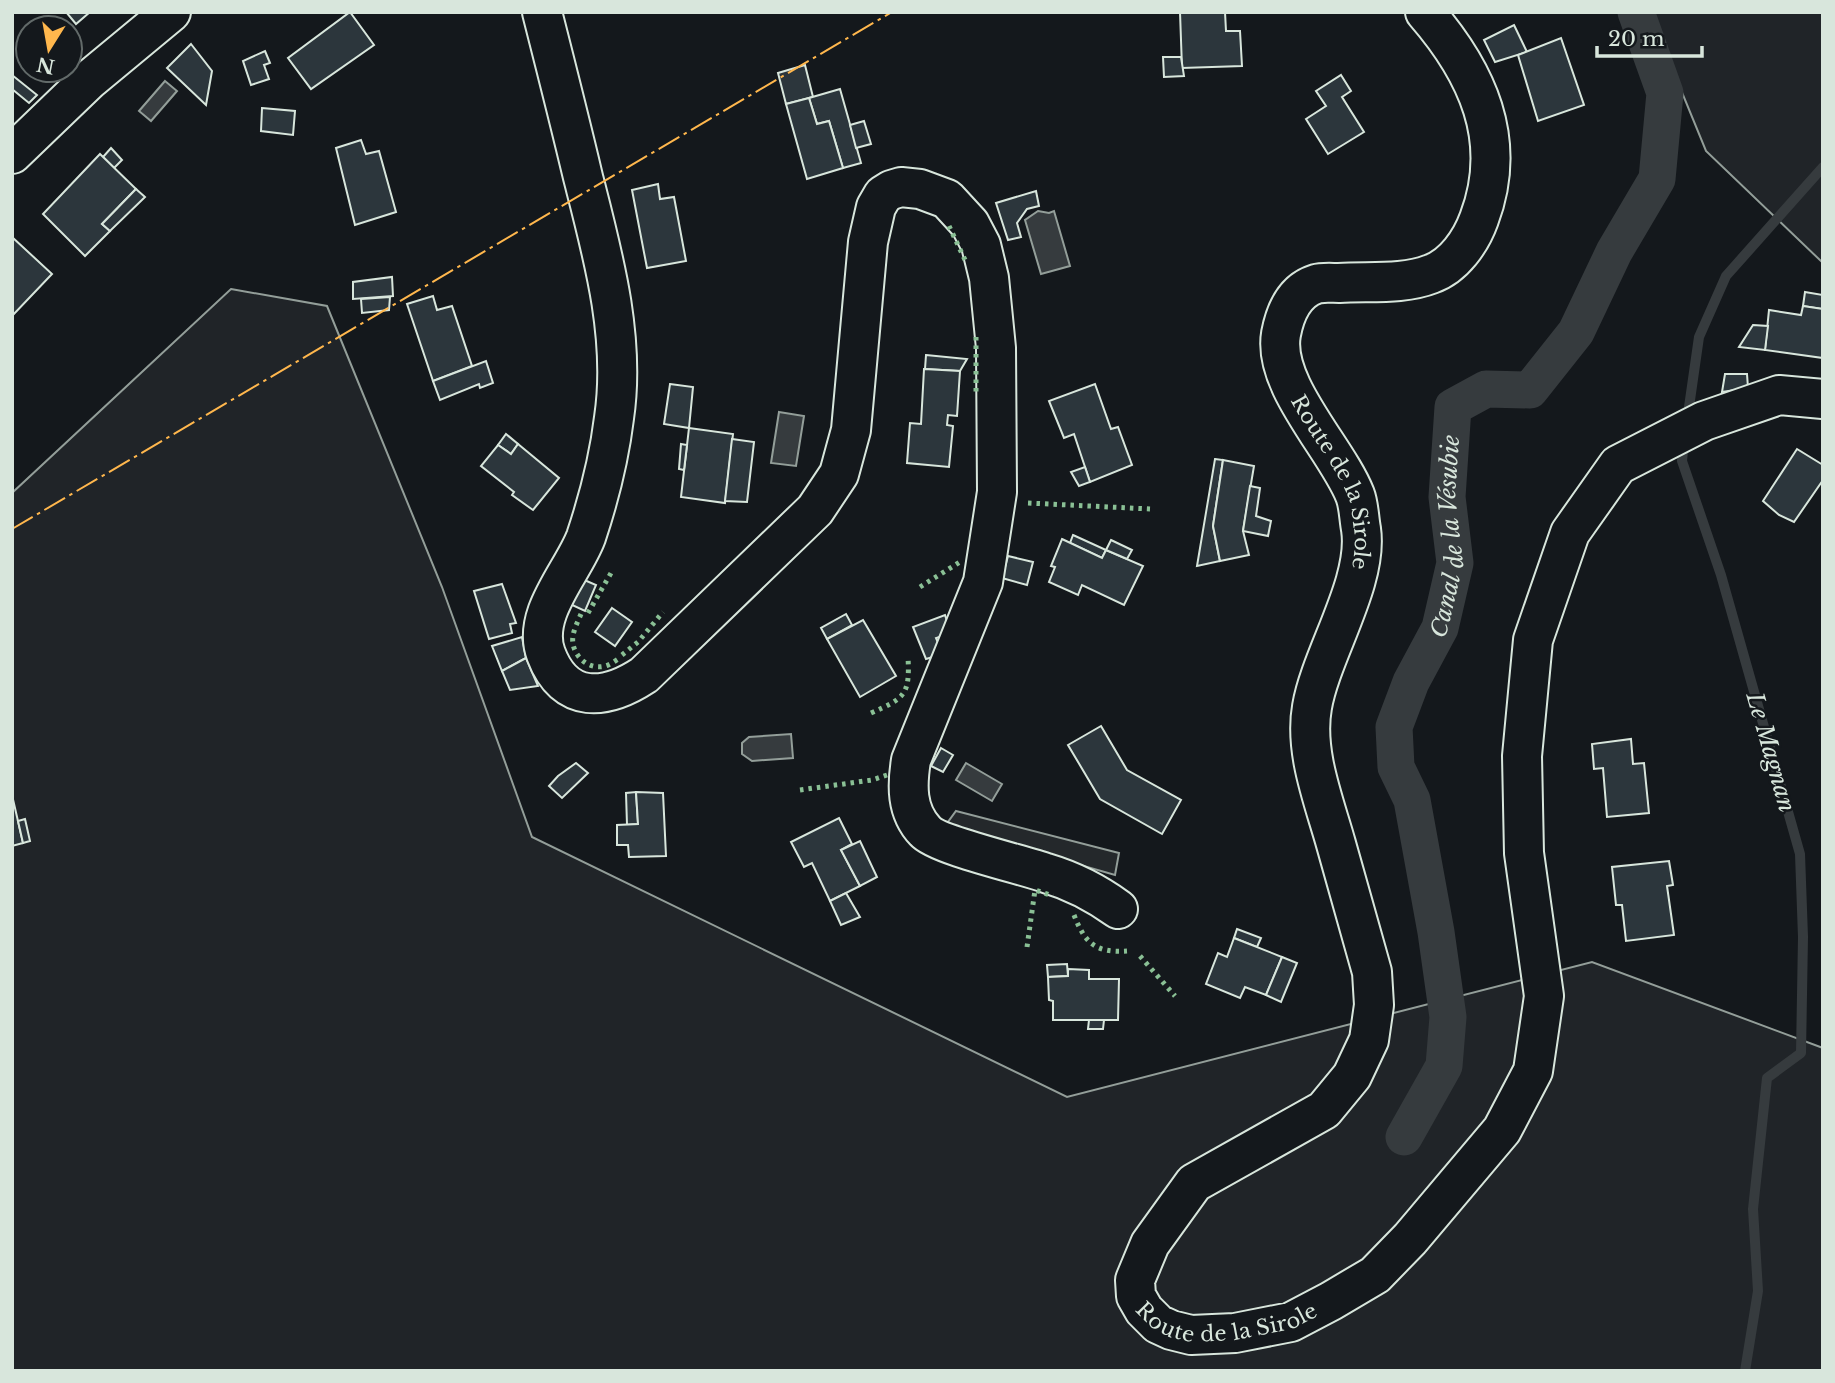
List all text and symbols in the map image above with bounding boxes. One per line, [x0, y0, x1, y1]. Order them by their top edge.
north arrow [14, 14, 84, 84]
scale bar [1597, 14, 1702, 58]
text: 20 m [1608, 26, 1665, 52]
text: N [35, 52, 57, 78]
street label: Route de la Sirole [1285, 390, 1375, 572]
water label: Canal de la Vésubie [1423, 433, 1470, 643]
water label: Le Magnan [1740, 688, 1801, 815]
street label: Route de la Sirole [1135, 1282, 1327, 1318]
text: Route de la Sirole [1130, 1296, 1322, 1348]

